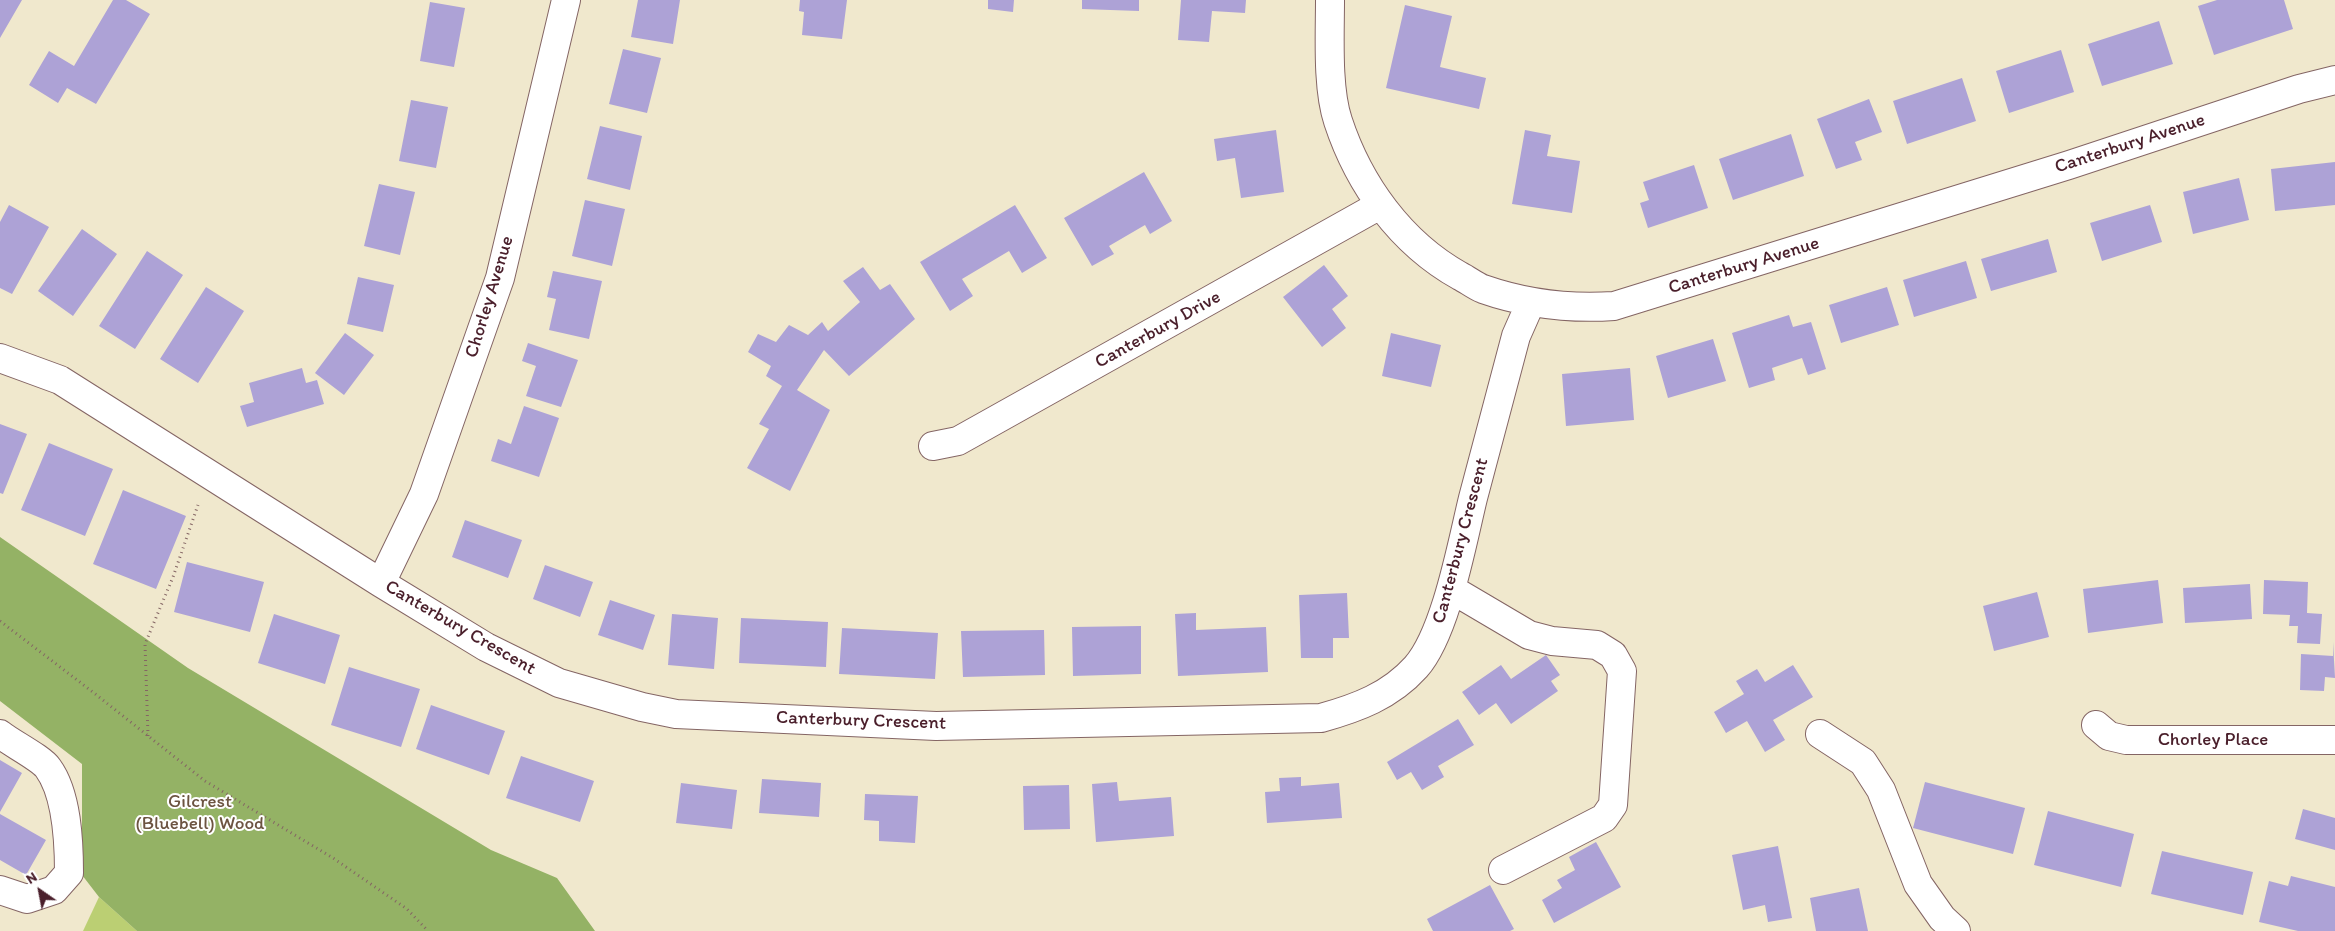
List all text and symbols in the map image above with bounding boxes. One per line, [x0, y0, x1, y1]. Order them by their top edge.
street label: Canterbury Avenue [2052, 109, 2208, 179]
street label: Canterbury Avenue [1666, 232, 1822, 300]
street label: Chorley Avenue [461, 233, 519, 361]
street label: Canterbury Drive [1091, 286, 1225, 374]
street label: Canterbury Crescent [1428, 456, 1494, 626]
street label: Canterbury Crescent [381, 576, 539, 680]
street label: Canterbury Crescent [776, 707, 946, 735]
street label: Chorley Place [2158, 729, 2268, 751]
park label: Gilcrest (Bluebell) Wood [135, 791, 265, 835]
north arrow [15, 866, 65, 916]
text: N [23, 868, 40, 888]

